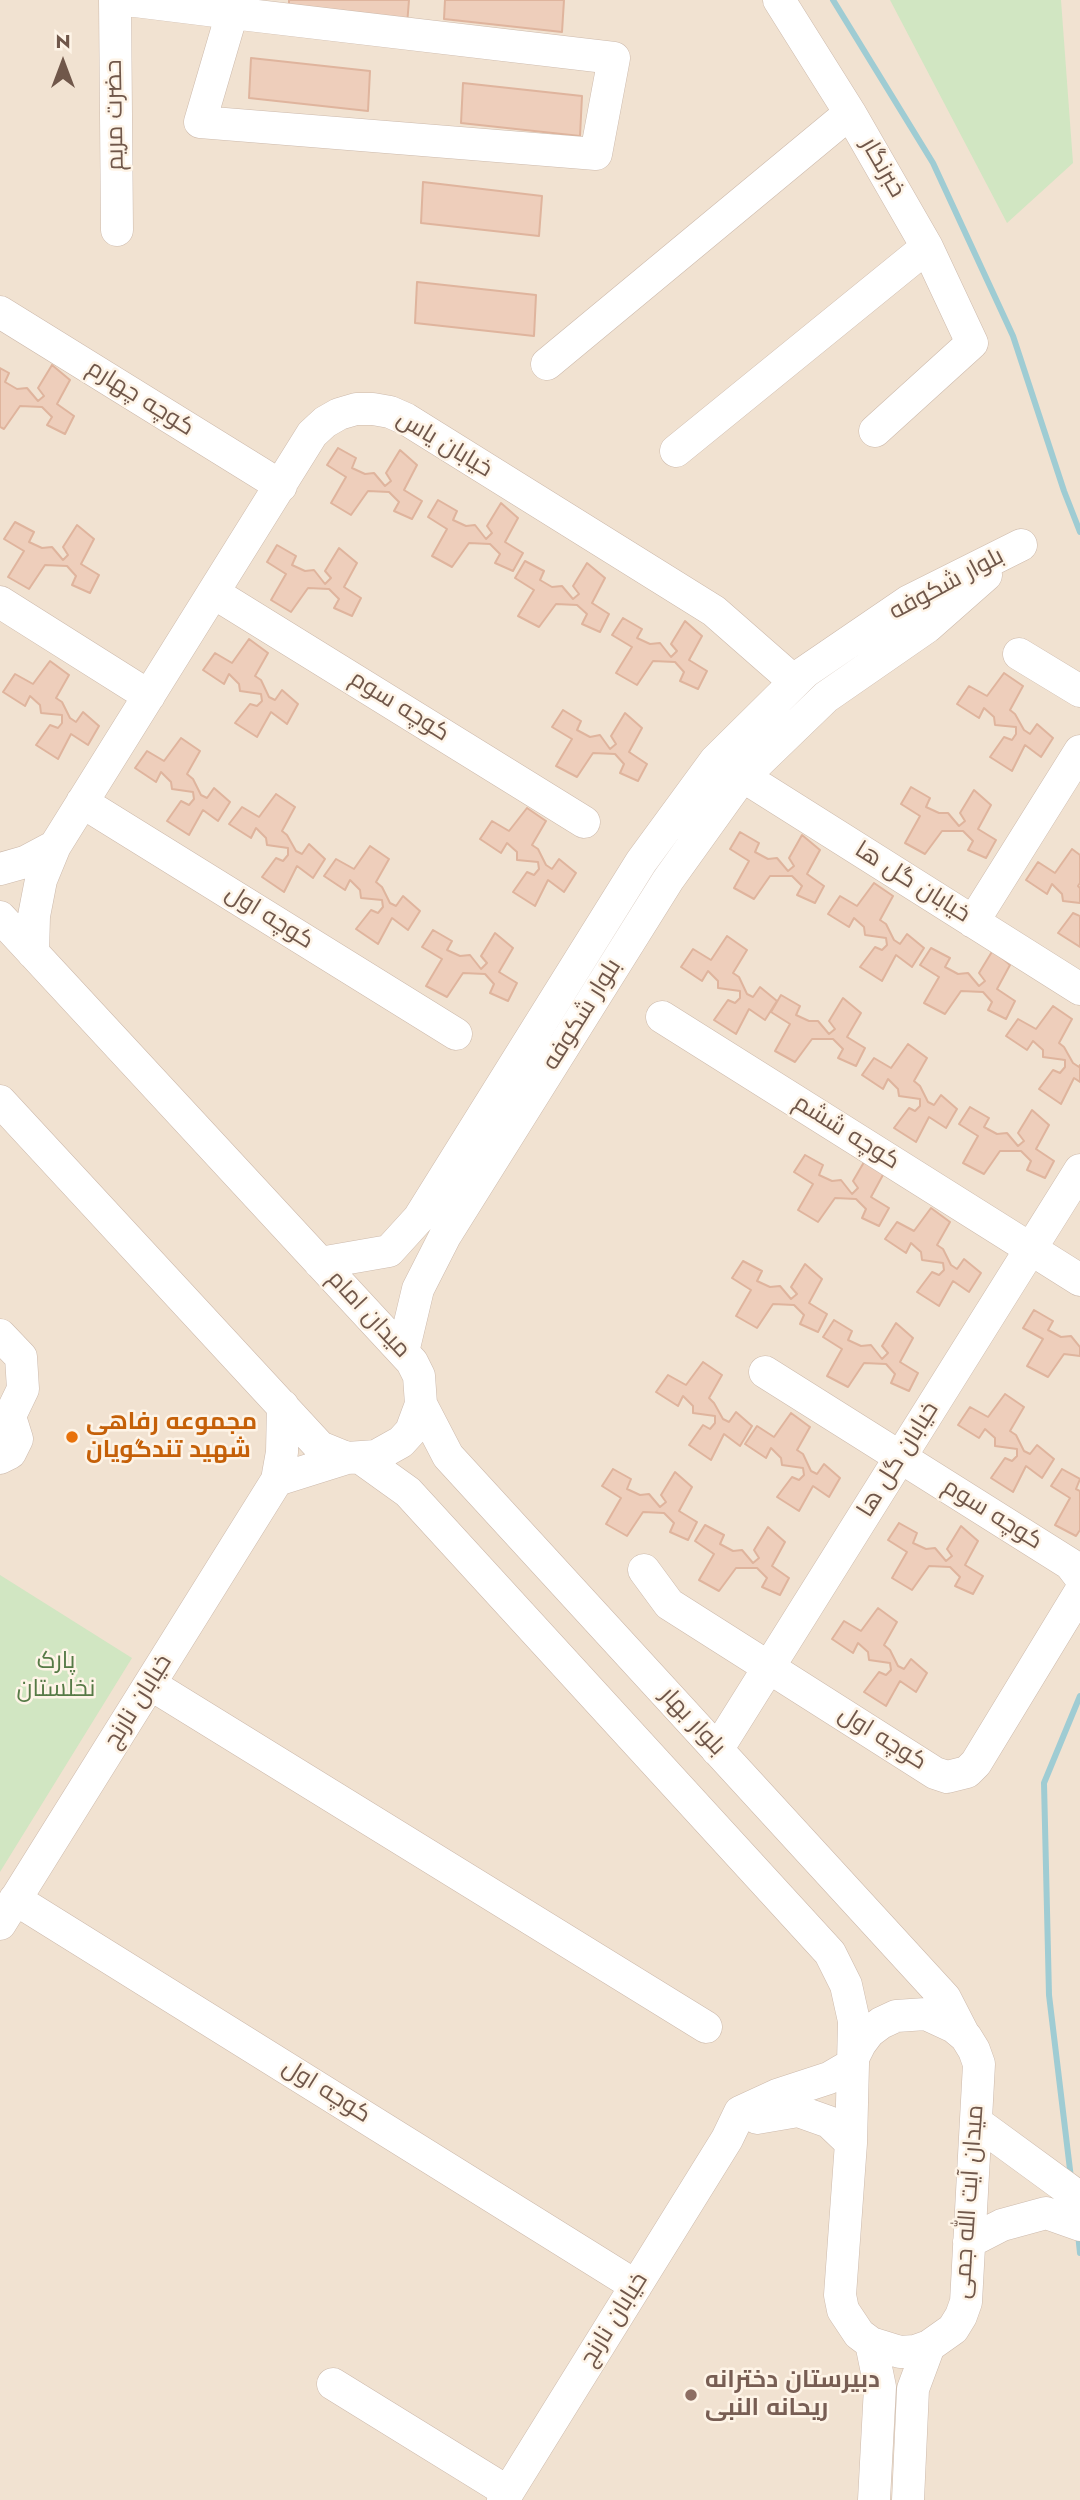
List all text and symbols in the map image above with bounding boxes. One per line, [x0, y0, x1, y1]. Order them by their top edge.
north arrow [28, 28, 98, 98]
text: N [55, 28, 71, 55]
street label: حضرت مریم [101, 59, 131, 171]
street label: خبرنگار [853, 133, 911, 203]
street label: کوچه چهارم [81, 355, 199, 443]
street label: خیابان یاس [391, 405, 497, 485]
street label: بلوار شکوفه [885, 543, 1009, 627]
street label: کوچه سوم [344, 665, 454, 749]
street label: خیابان گل ها [849, 836, 975, 930]
street label: کوچه اول [219, 880, 319, 956]
street label: بلوار شکوفه [538, 954, 628, 1076]
street label: کوچه ششم [788, 1089, 904, 1177]
street label: میدان امام [320, 1265, 416, 1365]
street label: خیابان گل ها [852, 1397, 946, 1523]
place label: مجموعه رفاهی شهید تندگویان [86, 1409, 257, 1465]
marker: مجموعه رفاهی شهید تندگویان [64, 1429, 80, 1445]
street label: کوچه سوم [937, 1473, 1047, 1557]
park label: پارک نخلستان [16, 1648, 96, 1704]
street label: خیابان نارنج [99, 1650, 179, 1754]
street label: بلوار بهار [653, 1682, 731, 1762]
street label: کوچه اول [832, 1701, 932, 1777]
street label: کوچه اول [276, 2054, 376, 2130]
street label: میدان آیت الله جمی [949, 2104, 991, 2300]
street label: خیابان نارنج [575, 2268, 655, 2372]
place label: دبیرستان دخترانه ریحانه النبی [705, 2367, 880, 2423]
marker: دبیرستان دخترانه ریحانه النبی [683, 2387, 699, 2403]

